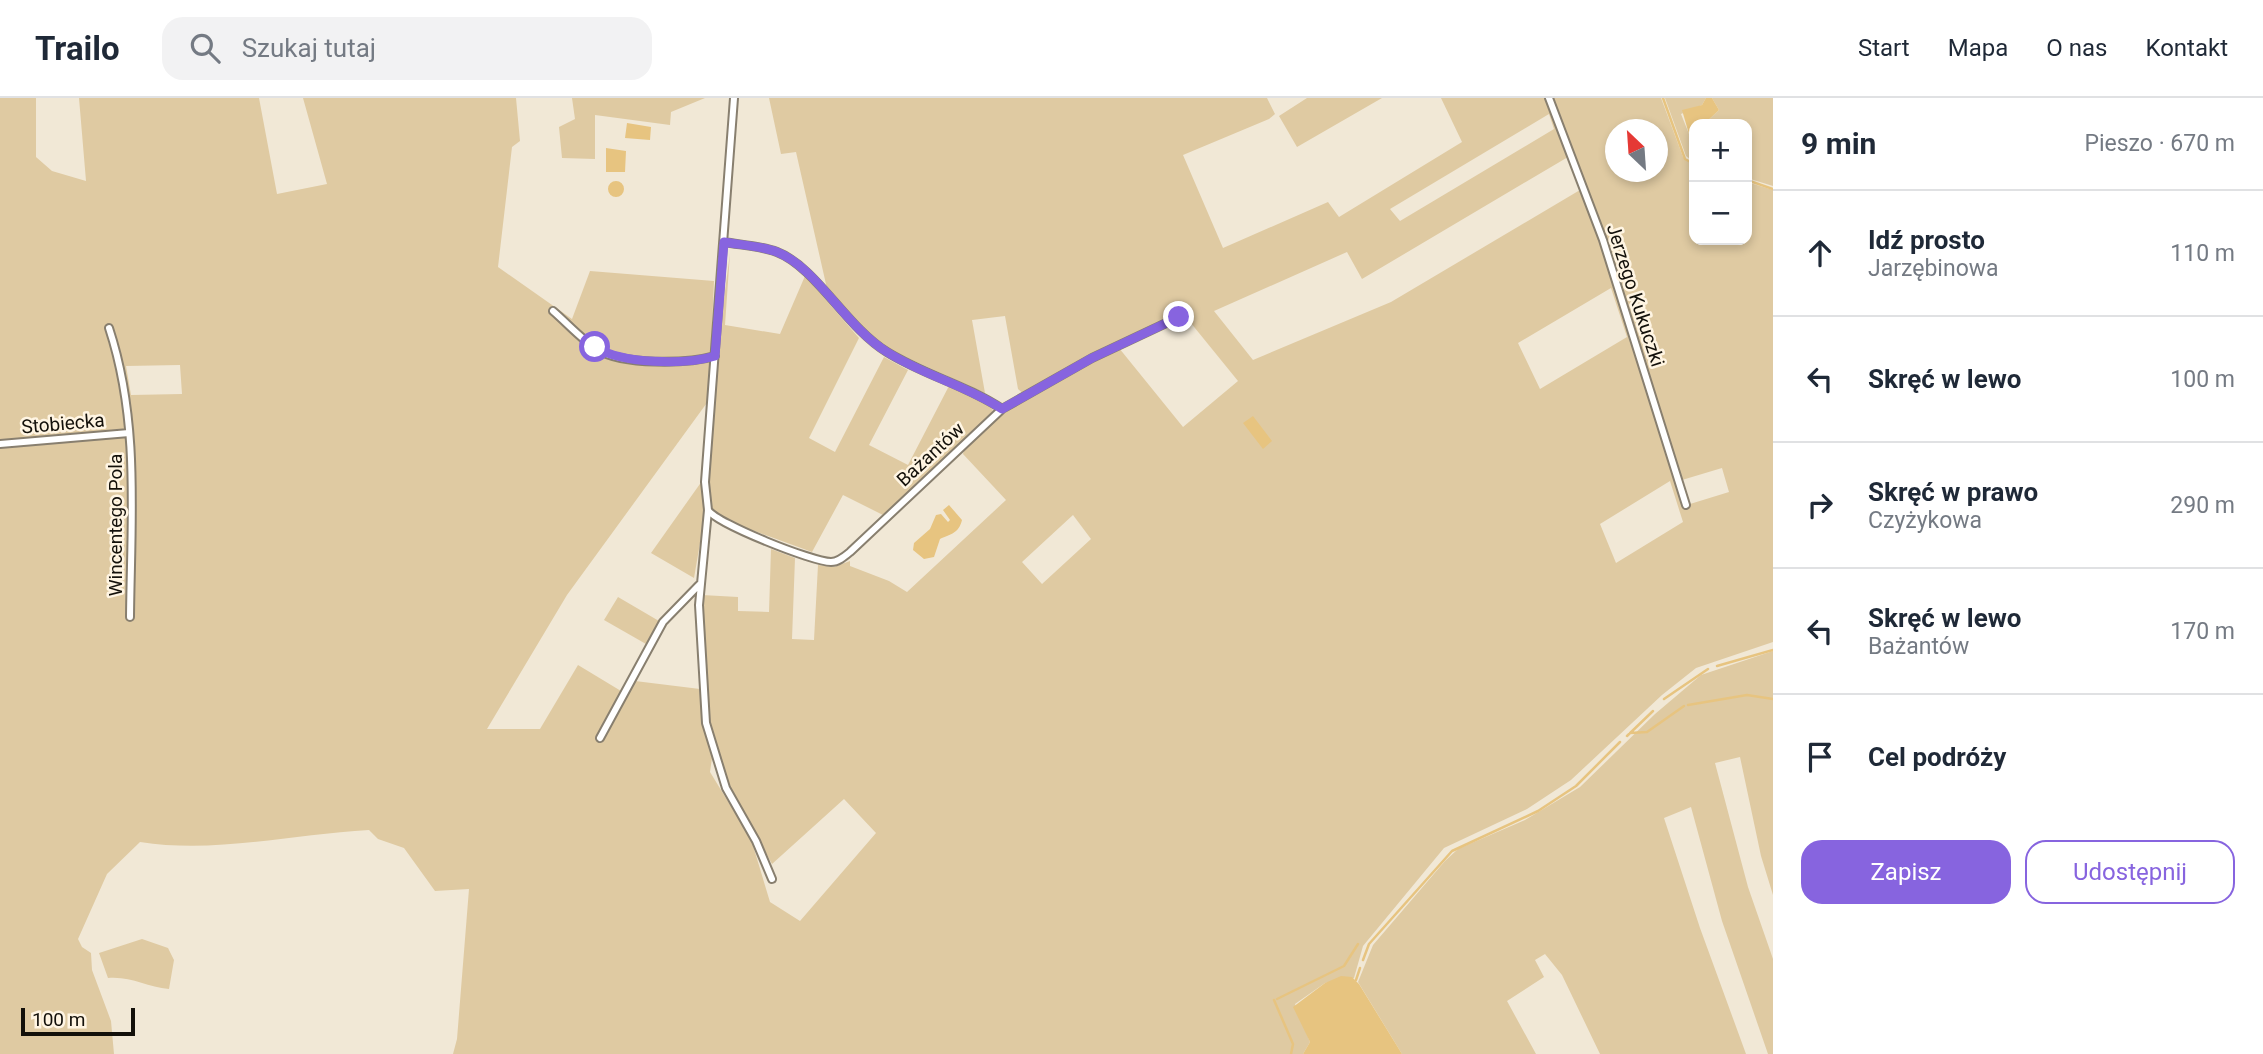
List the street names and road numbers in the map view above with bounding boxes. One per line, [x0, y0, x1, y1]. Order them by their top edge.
street label: Jerzego Kukuczki [1602, 221, 1669, 369]
street label: Stobiecka [20, 408, 106, 439]
street label: Bażantów [892, 417, 969, 491]
street label: Wincentego Pola [104, 454, 127, 596]

